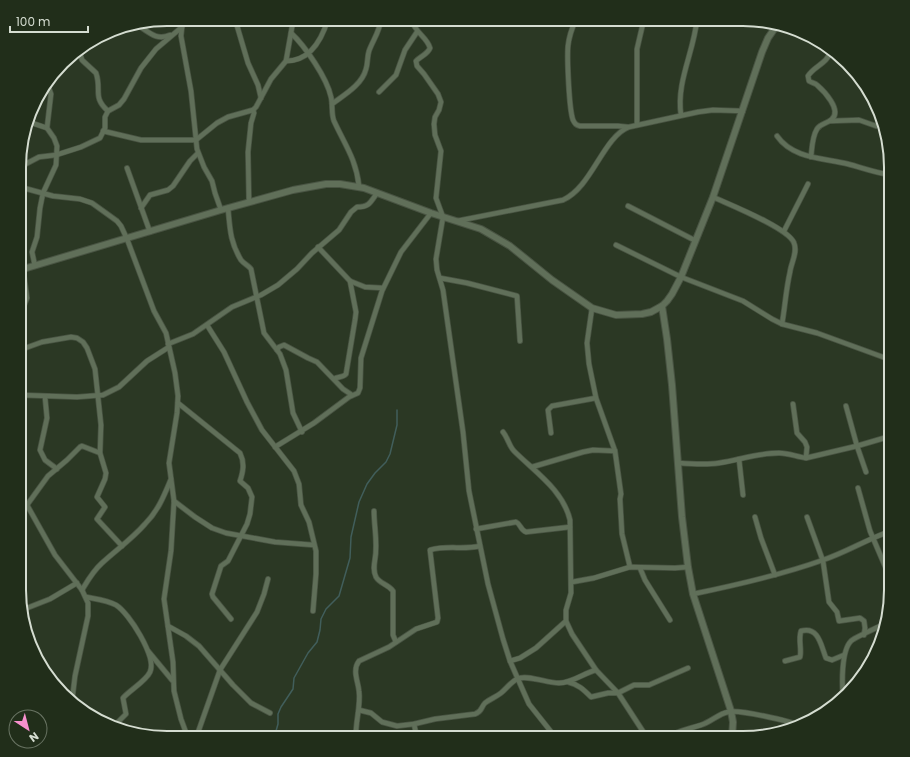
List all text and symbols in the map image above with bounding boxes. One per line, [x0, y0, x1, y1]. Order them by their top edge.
scale bar [10, 8, 88, 34]
text: 100 m [16, 13, 50, 30]
north arrow [8, 709, 48, 749]
text: N [26, 728, 42, 746]

